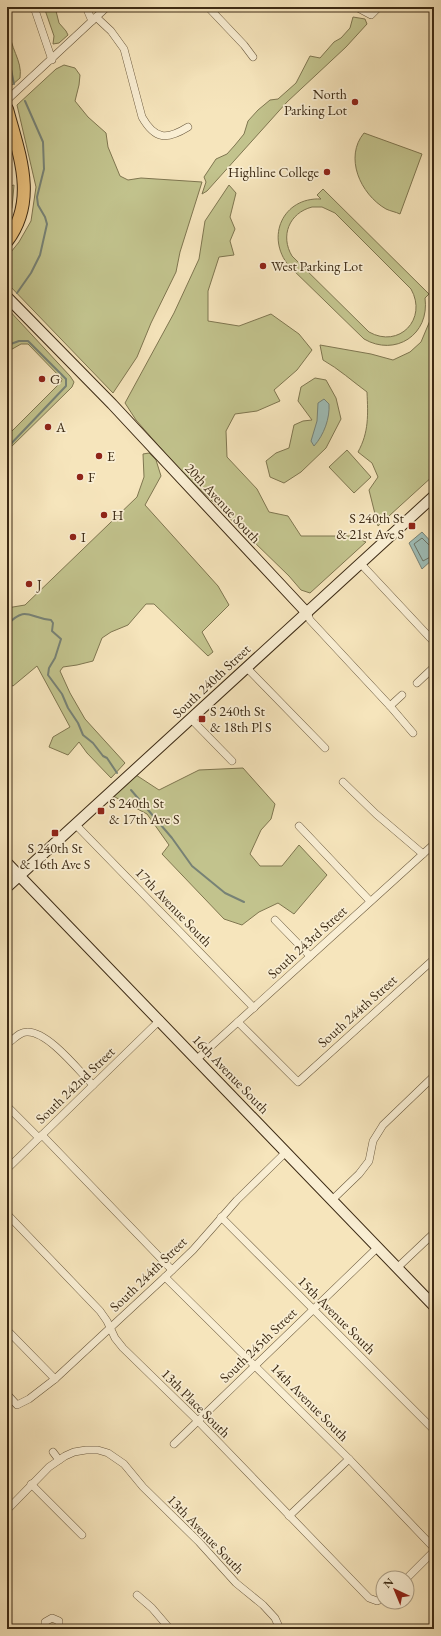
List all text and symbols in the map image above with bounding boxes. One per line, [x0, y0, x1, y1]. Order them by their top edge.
place label: North Parking Lot [284, 85, 348, 119]
marker: North Parking Lot [350, 97, 360, 107]
place label: Highline College [228, 163, 320, 181]
marker: Highline College [322, 167, 332, 177]
place label: West Parking Lot [271, 257, 363, 275]
marker: West Parking Lot [258, 261, 268, 271]
place label: G [50, 370, 60, 388]
marker: G [37, 374, 47, 384]
place label: A [55, 418, 66, 436]
marker: A [43, 422, 53, 432]
place label: E [107, 447, 115, 465]
marker: E [94, 451, 104, 461]
street label: 20th Avenue South [181, 459, 265, 547]
place label: F [88, 468, 95, 486]
marker: F [75, 472, 85, 482]
place label: H [112, 506, 123, 524]
place label: S 240th St & 21st Ave S [336, 509, 405, 543]
marker: H [99, 510, 109, 520]
marker: S 240th St & 21st Ave S [407, 521, 417, 531]
place label: I [81, 528, 86, 546]
marker: I [68, 532, 78, 542]
place label: J [36, 575, 42, 593]
marker: J [24, 579, 34, 589]
street label: South 240th Street [168, 640, 254, 722]
place label: S 240th St & 18th Pl S [210, 702, 272, 736]
marker: S 240th St & 18th Pl S [197, 714, 207, 724]
place label: S 240th St & 17th Ave S [109, 794, 180, 828]
marker: S 240th St & 17th Ave S [96, 806, 106, 816]
marker: S 240th St & 16th Ave S [50, 828, 60, 838]
place label: S 240th St & 16th Ave S [20, 839, 90, 873]
street label: 17th Avenue South [132, 864, 216, 950]
street label: South 243rd Street [264, 901, 351, 982]
street label: South 244th Street [314, 970, 401, 1051]
street label: 16th Avenue South [189, 1031, 273, 1117]
street label: South 242nd Street [32, 1042, 119, 1127]
street label: South 244th Street [106, 1232, 191, 1315]
street label: 15th Avenue South [294, 1272, 380, 1358]
street label: South 245th Street [216, 1303, 301, 1386]
street label: 14th Avenue South [267, 1359, 353, 1445]
street label: 13th Place South [158, 1365, 234, 1441]
street label: 13th Avenue South [164, 1491, 248, 1577]
north arrow [375, 1570, 415, 1610]
text: N [380, 1575, 396, 1591]

